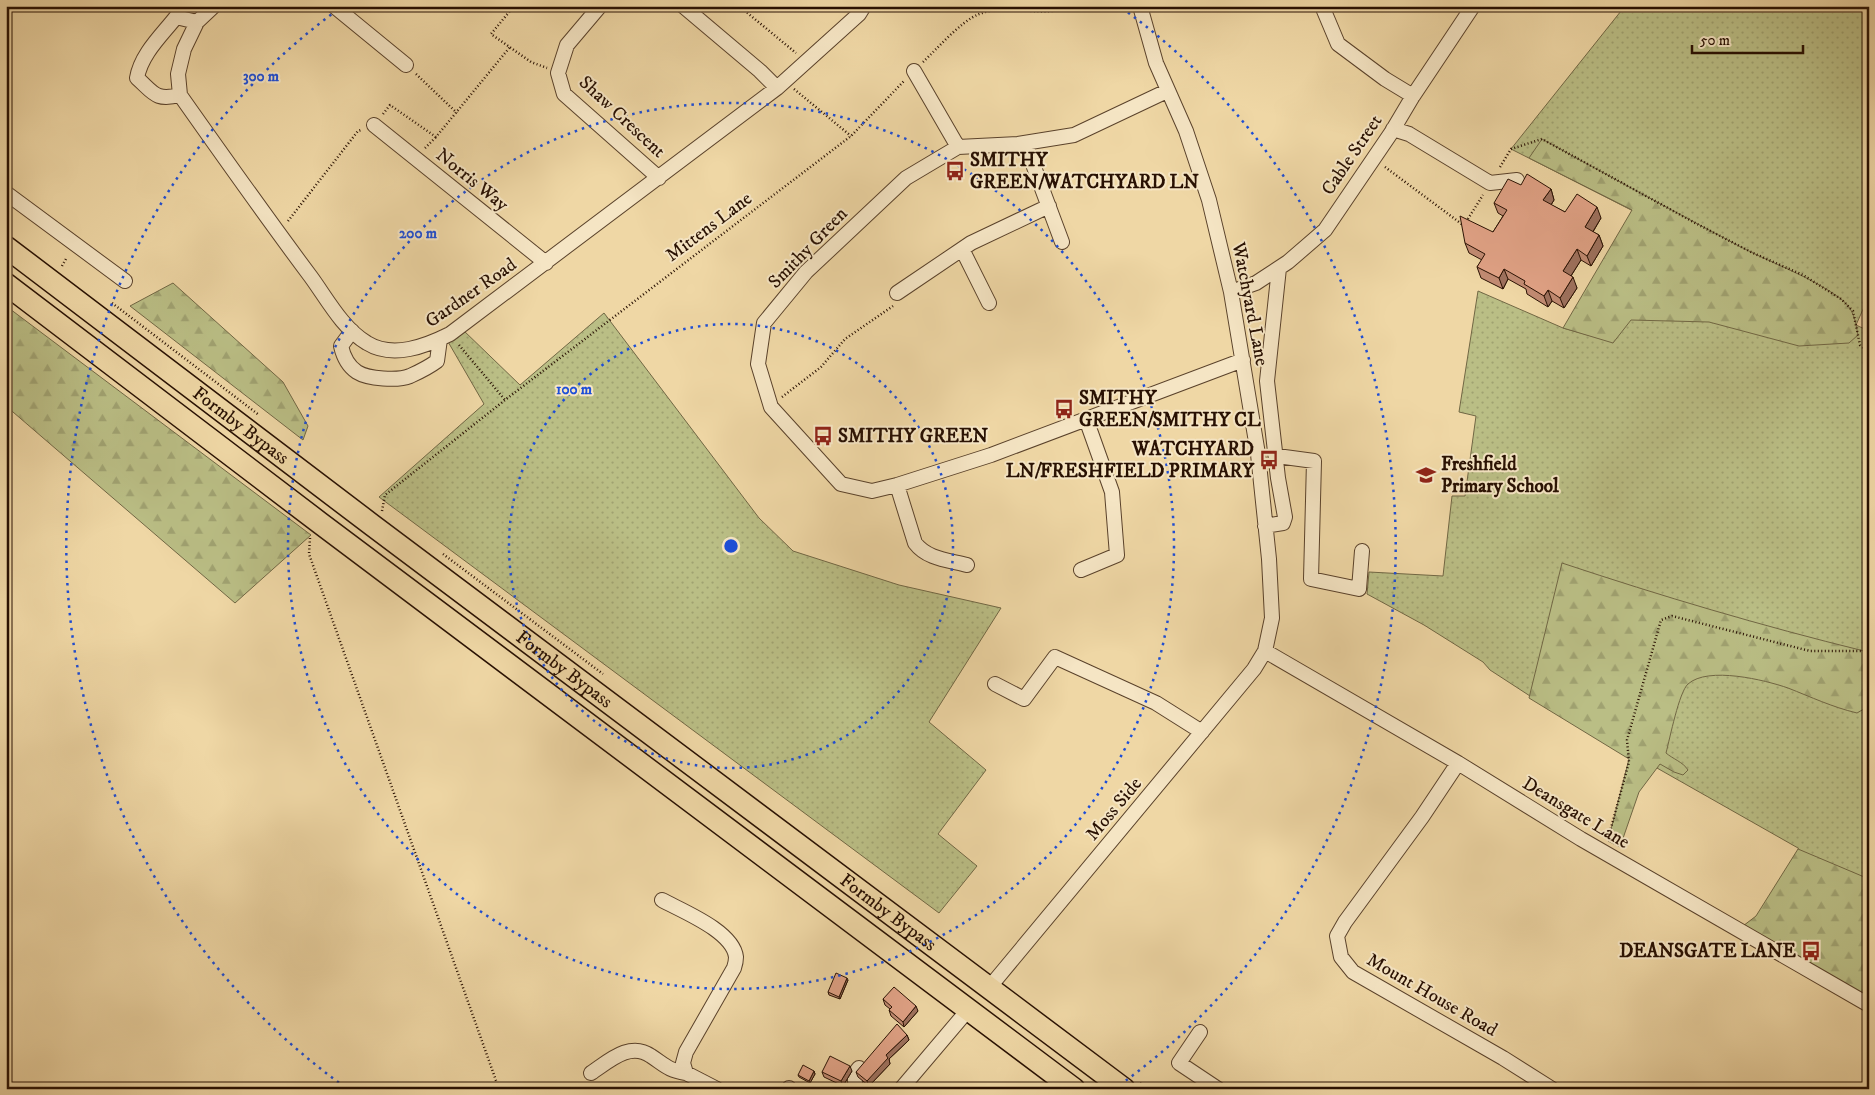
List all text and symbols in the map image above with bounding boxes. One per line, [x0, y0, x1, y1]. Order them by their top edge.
scale bar [1692, 22, 1804, 54]
text: 50 m [1700, 31, 1730, 50]
text: 300 m [243, 67, 280, 86]
street label: Shaw Crescent [574, 71, 670, 163]
street label: Cable Street [1317, 110, 1387, 200]
street label: Norris Way [431, 144, 514, 217]
place label: SMITHY GREEN/WATCHYARD LN [970, 149, 1199, 194]
bus stop icon: SMITHY GREEN/WATCHYARD LN [944, 160, 966, 182]
street label: Mittens Lane [661, 187, 757, 267]
street label: Smithy Green [764, 203, 852, 293]
text: 200 m [399, 224, 438, 243]
street label: Watchyard Lane [1227, 239, 1273, 368]
street label: Gardner Road [421, 253, 521, 333]
text: 100 m [556, 380, 593, 399]
street label: Formby Bypass [188, 382, 294, 469]
place label: SMITHY GREEN/SMITHY CL [1079, 387, 1261, 432]
bus stop icon: SMITHY GREEN/SMITHY CL [1053, 398, 1075, 420]
bus stop icon: SMITHY GREEN [812, 425, 834, 447]
place label: SMITHY GREEN [838, 425, 988, 448]
place label: WATCHYARD LN/FRESHFIELD PRIMARY [1006, 438, 1255, 483]
bus stop icon: WATCHYARD LN/FRESHFIELD PRIMARY [1258, 449, 1280, 471]
place label: Freshfield Primary School [1441, 453, 1559, 498]
school or university icon: Freshfield Primary School [1415, 464, 1437, 486]
centre of rings [722, 537, 740, 555]
street label: Formby Bypass [511, 626, 617, 713]
street label: Deansgate Lane [1518, 772, 1634, 854]
street label: Moss Side [1081, 773, 1147, 845]
street label: Formby Bypass [835, 869, 941, 956]
place label: DEANSGATE LANE [1619, 940, 1797, 963]
bus stop icon: DEANSGATE LANE [1800, 940, 1822, 962]
street label: Mount House Road [1363, 948, 1502, 1042]

